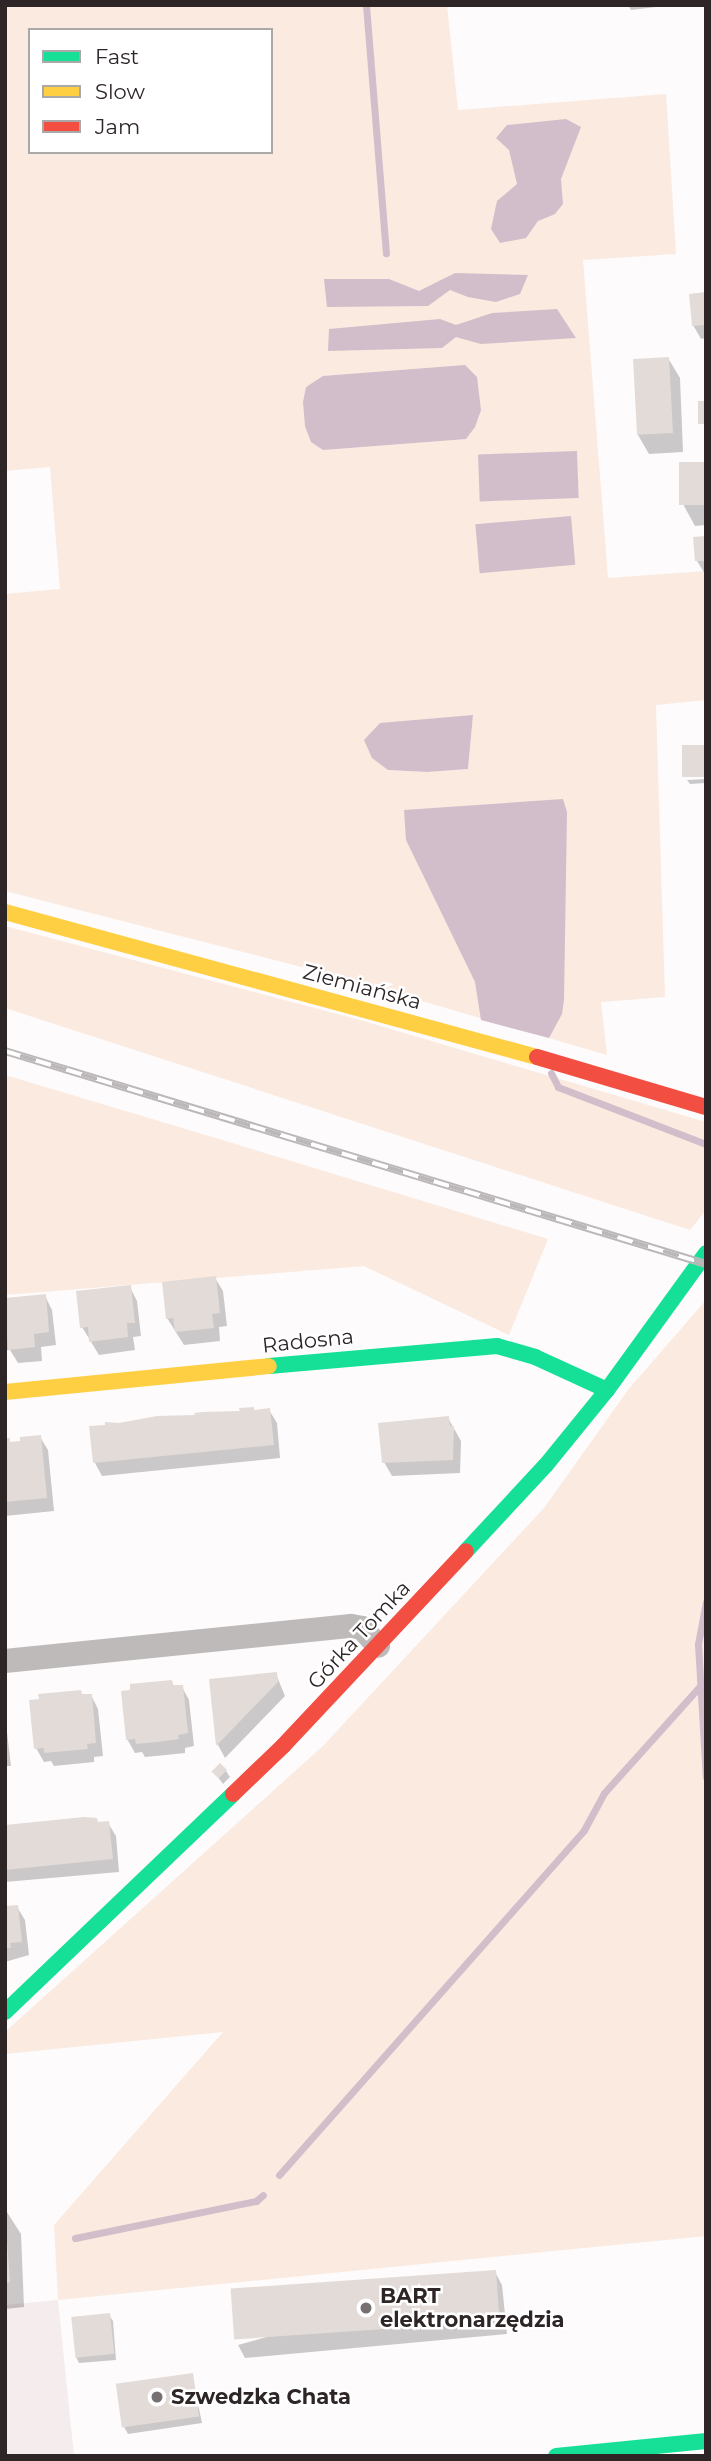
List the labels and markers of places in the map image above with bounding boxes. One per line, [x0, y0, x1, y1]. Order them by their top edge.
place label: BART elektronarzędzia [380, 2283, 565, 2333]
marker: BART elektronarzędzia [358, 2300, 374, 2316]
place label: Szwedzka Chata [171, 2384, 351, 2410]
marker: Szwedzka Chata [149, 2389, 165, 2405]

